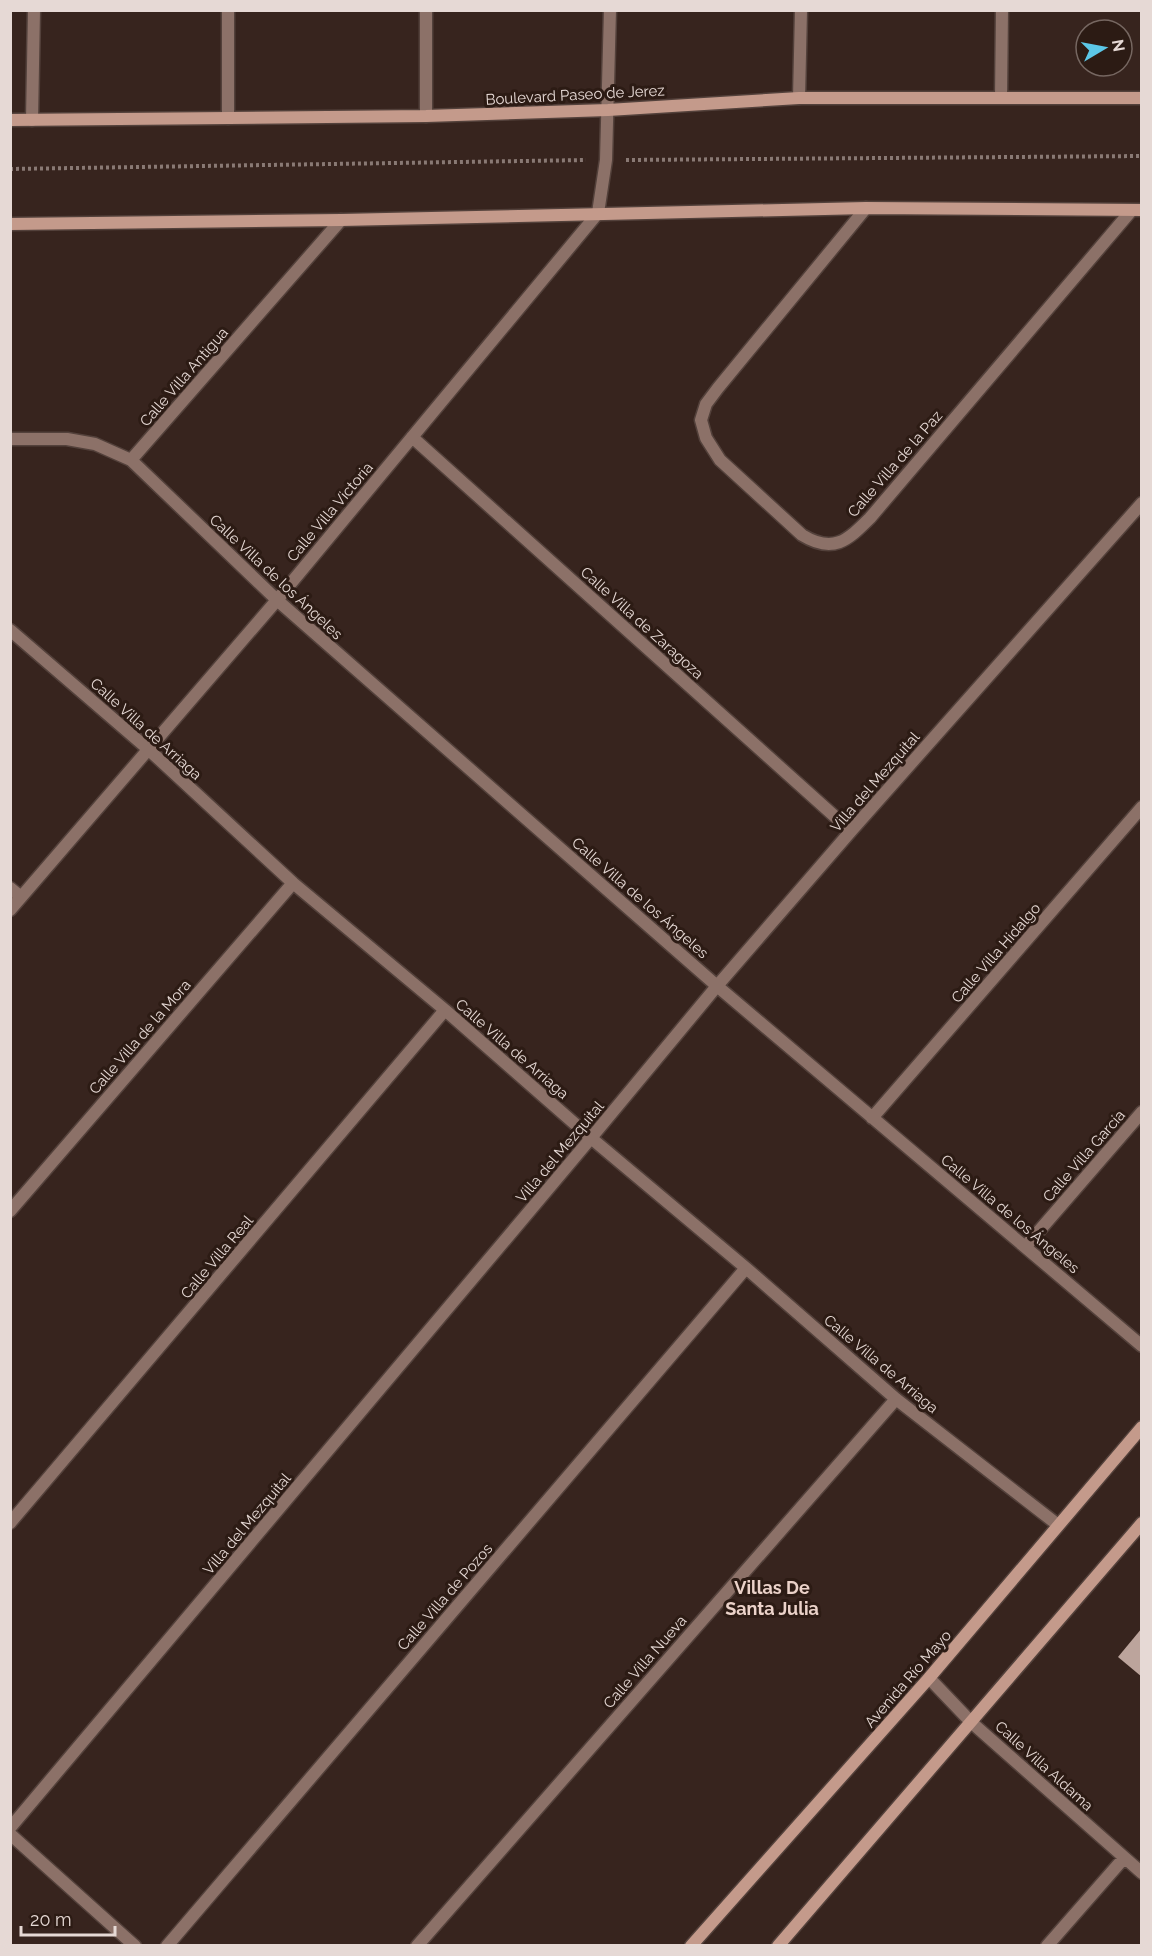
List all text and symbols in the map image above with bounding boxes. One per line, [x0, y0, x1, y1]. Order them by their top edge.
north arrow [1074, 18, 1134, 78]
text: N [1108, 38, 1129, 53]
street label: Boulevard Paseo de Jerez [485, 81, 665, 109]
street label: Calle Villa Antigua [136, 324, 232, 430]
street label: Calle Villa de la Paz [844, 407, 946, 521]
street label: Calle Villa Victoria [283, 459, 377, 565]
street label: Calle Villa de los Ángeles [206, 511, 346, 643]
street label: Calle Villa de Zaragoza [577, 563, 707, 683]
street label: Calle Villa de Arriaga [87, 674, 205, 784]
street label: Villa del Mezquital [827, 728, 924, 836]
street label: Calle Villa de los Ángeles [568, 834, 712, 962]
street label: Calle Villa Hidalgo [948, 899, 1044, 1007]
street label: Calle Villa de la Mora [85, 976, 195, 1098]
street label: Calle Villa de Arriaga [452, 995, 572, 1103]
street label: Villa del Mezquital [512, 1097, 608, 1206]
street label: Calle Villa García [1039, 1106, 1129, 1206]
street label: Calle Villa de los Ángeles [937, 1151, 1083, 1277]
street label: Calle Villa Real [177, 1211, 258, 1302]
street label: Calle Villa de Arriaga [820, 1311, 942, 1417]
street label: Villa del Mezquital [199, 1469, 295, 1578]
street label: Calle Villa de Pozos [394, 1540, 496, 1654]
district label: Villas De Santa Julia [725, 1577, 819, 1619]
street label: Calle Villa Nueva [600, 1612, 690, 1712]
street label: Avenida Río Mayo [861, 1627, 955, 1731]
street label: Calle Villa Aldama [991, 1717, 1097, 1815]
scale bar [21, 1899, 116, 1937]
text: 20 m [30, 1909, 72, 1930]

